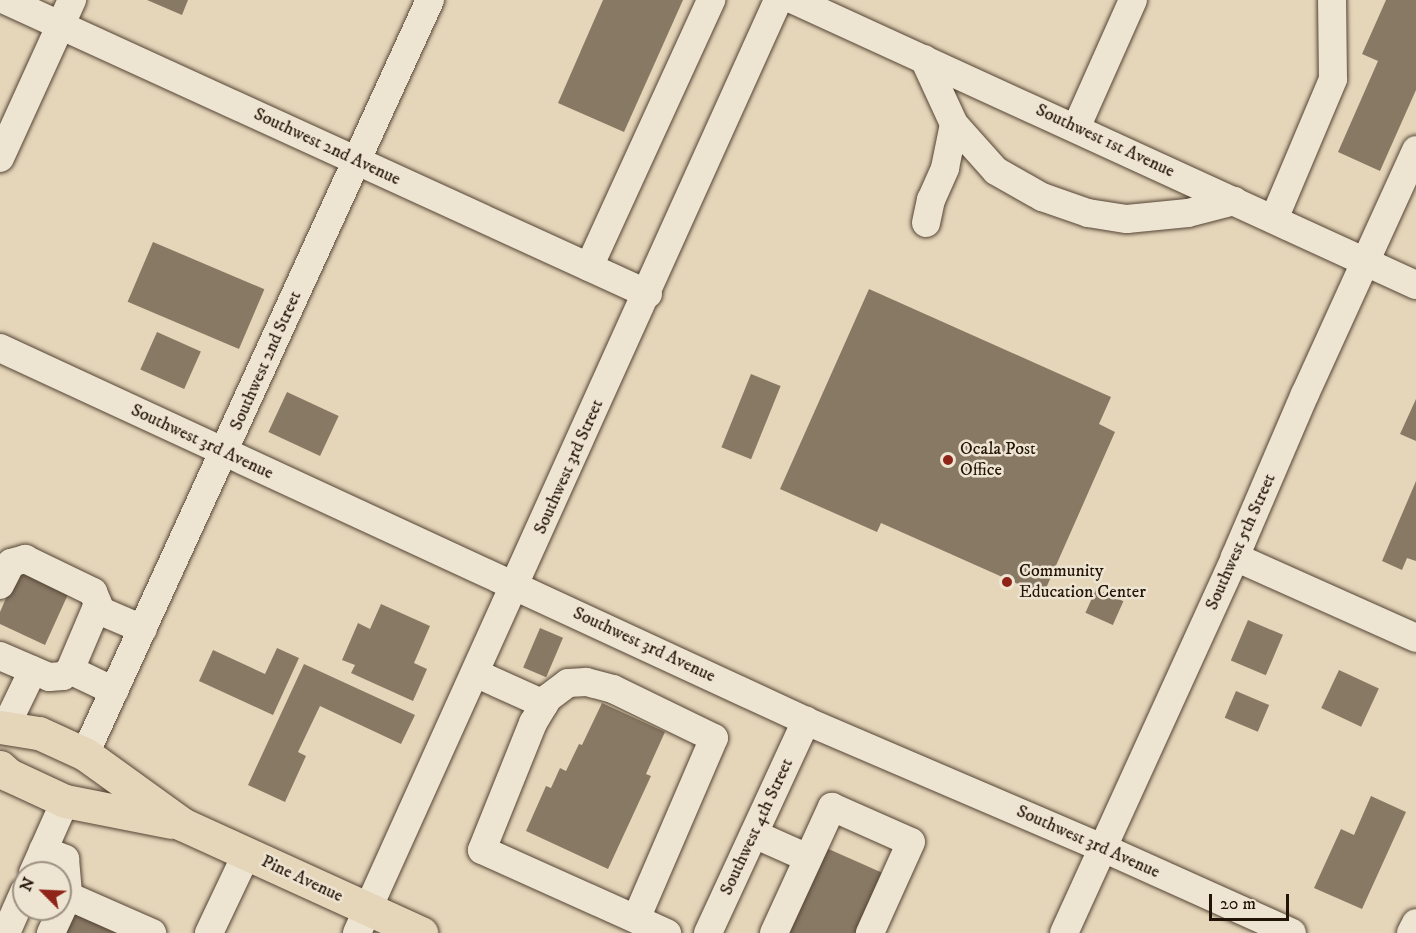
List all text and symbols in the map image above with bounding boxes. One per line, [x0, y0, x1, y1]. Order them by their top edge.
street label: Southwest 1st Avenue [1032, 99, 1178, 183]
street label: Southwest 2nd Avenue [250, 104, 404, 190]
street label: Southwest 2nd Street [226, 288, 306, 434]
street label: Southwest 3rd Street [530, 396, 608, 538]
street label: Southwest 3rd Avenue [127, 400, 277, 484]
place label: Ocala Post Office [960, 439, 1036, 482]
marker: Ocala Post Office [941, 453, 955, 467]
street label: Southwest 5th Street [1201, 470, 1281, 614]
place label: Community Education Center [1019, 561, 1146, 604]
marker: Community Education Center [1000, 575, 1014, 589]
street label: Southwest 3rd Avenue [569, 603, 719, 687]
street label: Southwest 4th Street [716, 755, 798, 899]
street label: Southwest 3rd Avenue [1013, 801, 1163, 883]
street label: Pine Avenue [258, 851, 346, 907]
north arrow [12, 861, 72, 921]
text: N [16, 874, 39, 895]
scale bar [1212, 882, 1292, 920]
text: 20 m [1220, 893, 1256, 915]

